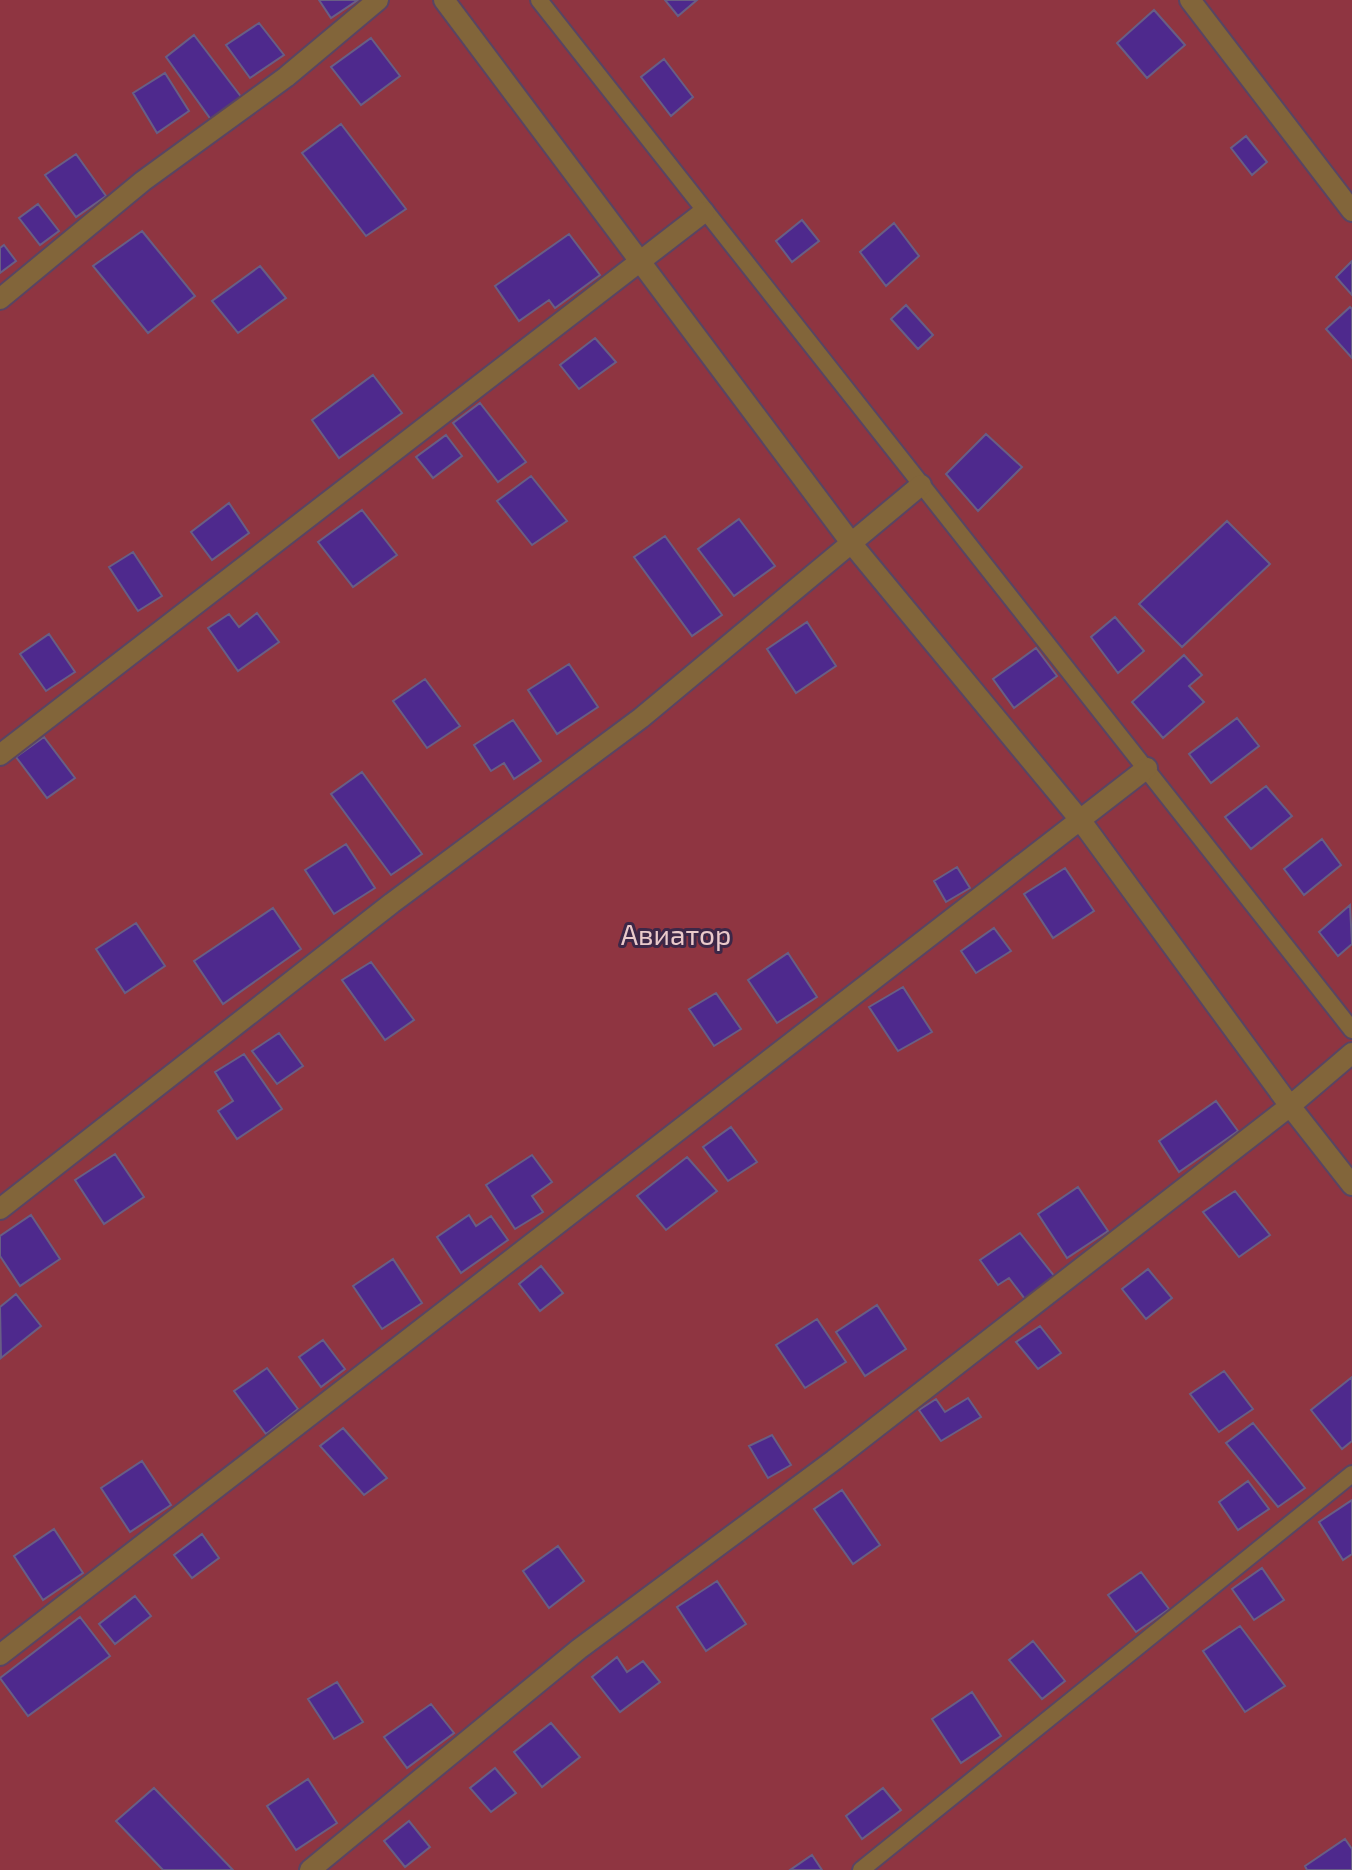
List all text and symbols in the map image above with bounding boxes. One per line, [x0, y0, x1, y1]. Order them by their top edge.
park label: Авиатор [621, 917, 731, 951]

